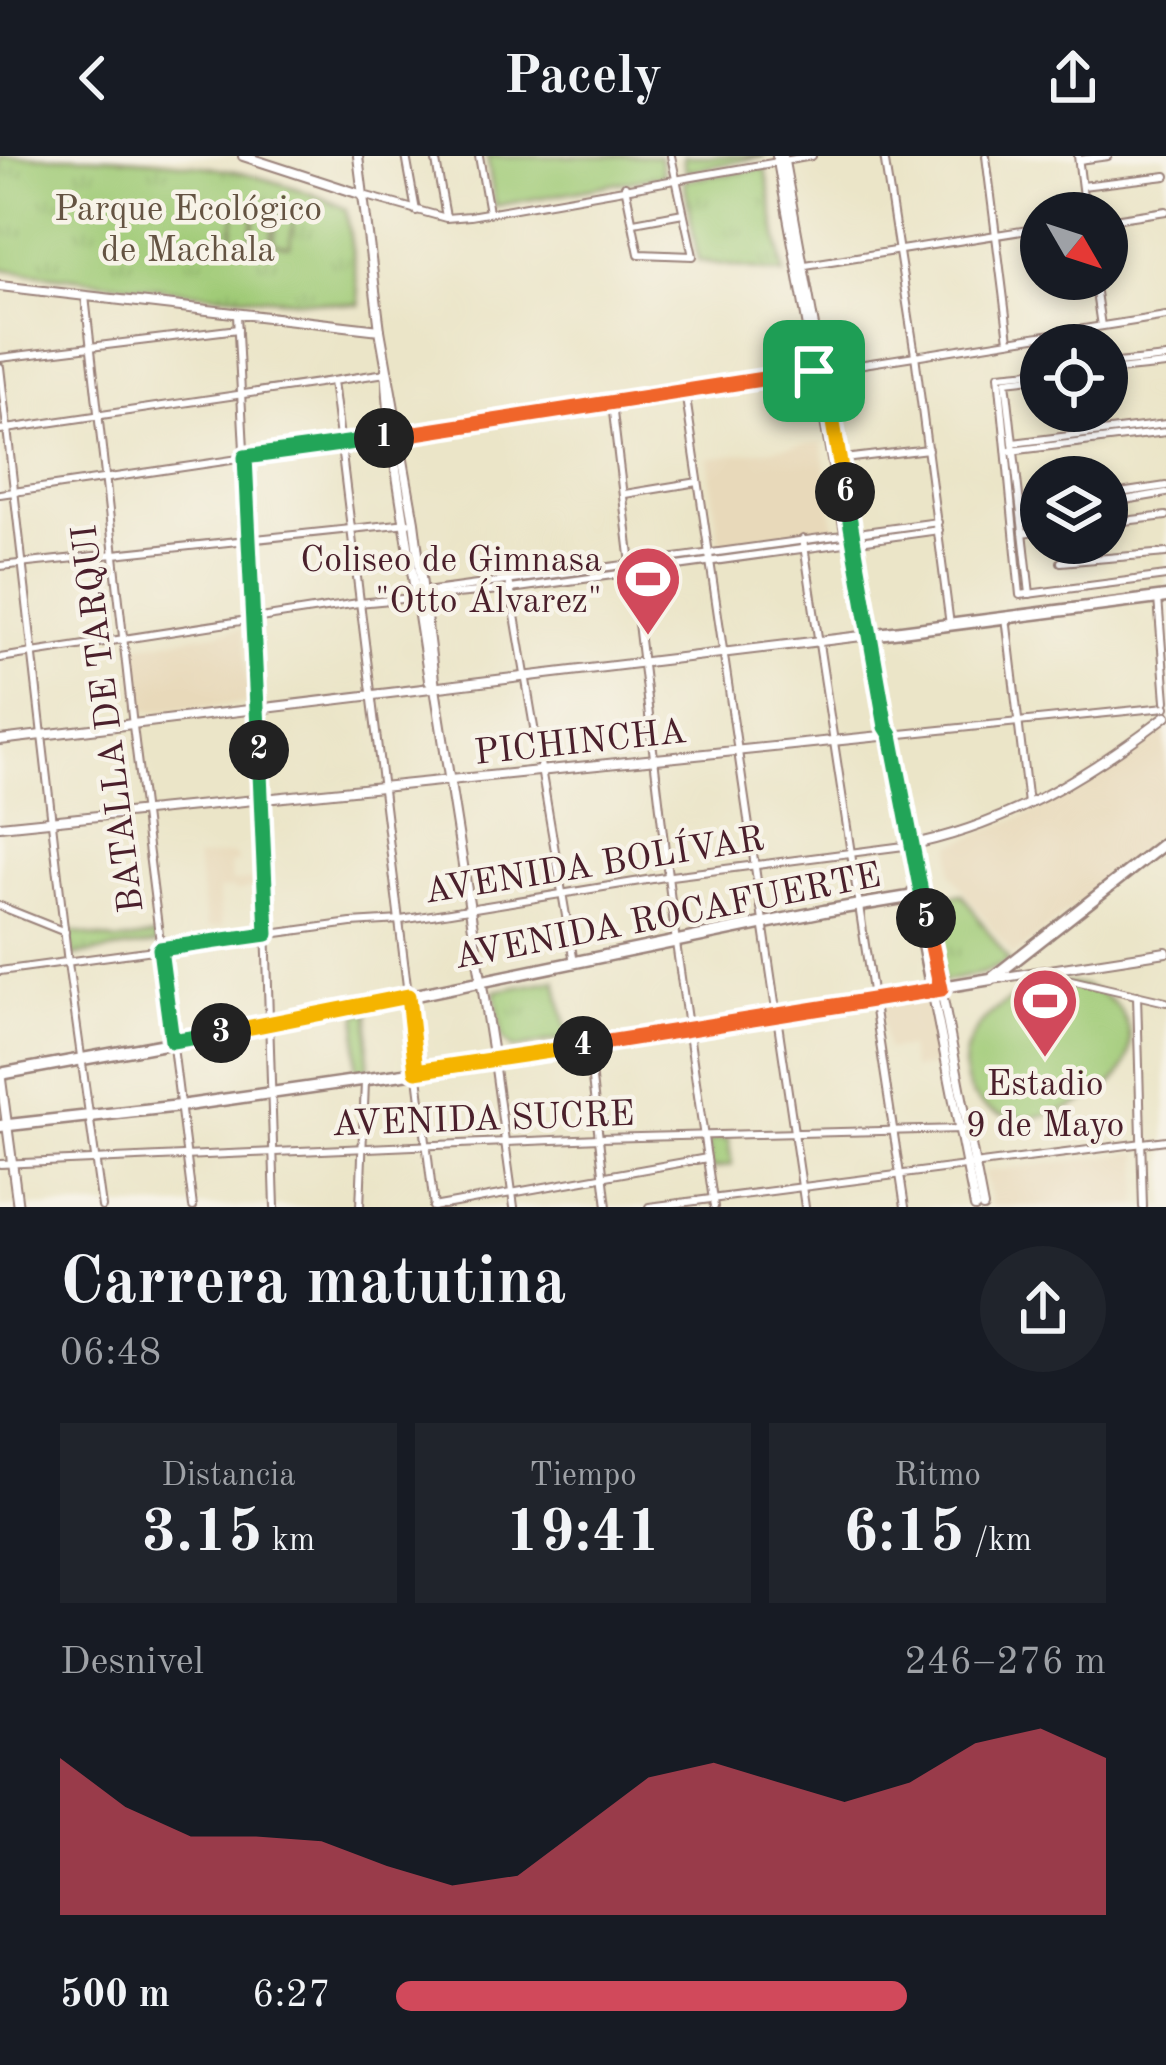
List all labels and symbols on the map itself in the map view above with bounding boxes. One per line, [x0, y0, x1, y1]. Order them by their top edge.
north arrow [1020, 192, 1128, 300]
park label: Parque Ecológico de Machala [54, 193, 322, 270]
pin [763, 320, 865, 422]
pin: 1 [354, 408, 414, 468]
pin: 6 [815, 462, 875, 522]
street label: BATALLA DE TARQUI [68, 523, 152, 914]
place label: Coliseo de Gimnasa "Otto Álvarez" [300, 544, 602, 621]
sports icon: Coliseo de Gimnasa "Otto Álvarez" [613, 544, 683, 638]
street label: PICHINCHA [473, 715, 688, 773]
pin: 2 [229, 720, 289, 780]
street label: AVENIDA BOLÍVAR [421, 815, 767, 912]
street label: AVENIDA ROCAFUERTE [451, 859, 884, 977]
pin: 5 [896, 888, 956, 948]
sports icon: Estadio 9 de Mayo [1010, 966, 1080, 1060]
pin: 3 [191, 1003, 251, 1063]
pin: 4 [553, 1016, 613, 1076]
place label: Estadio 9 de Mayo [966, 1068, 1124, 1145]
street label: AVENIDA SUCRE [331, 1098, 635, 1144]

